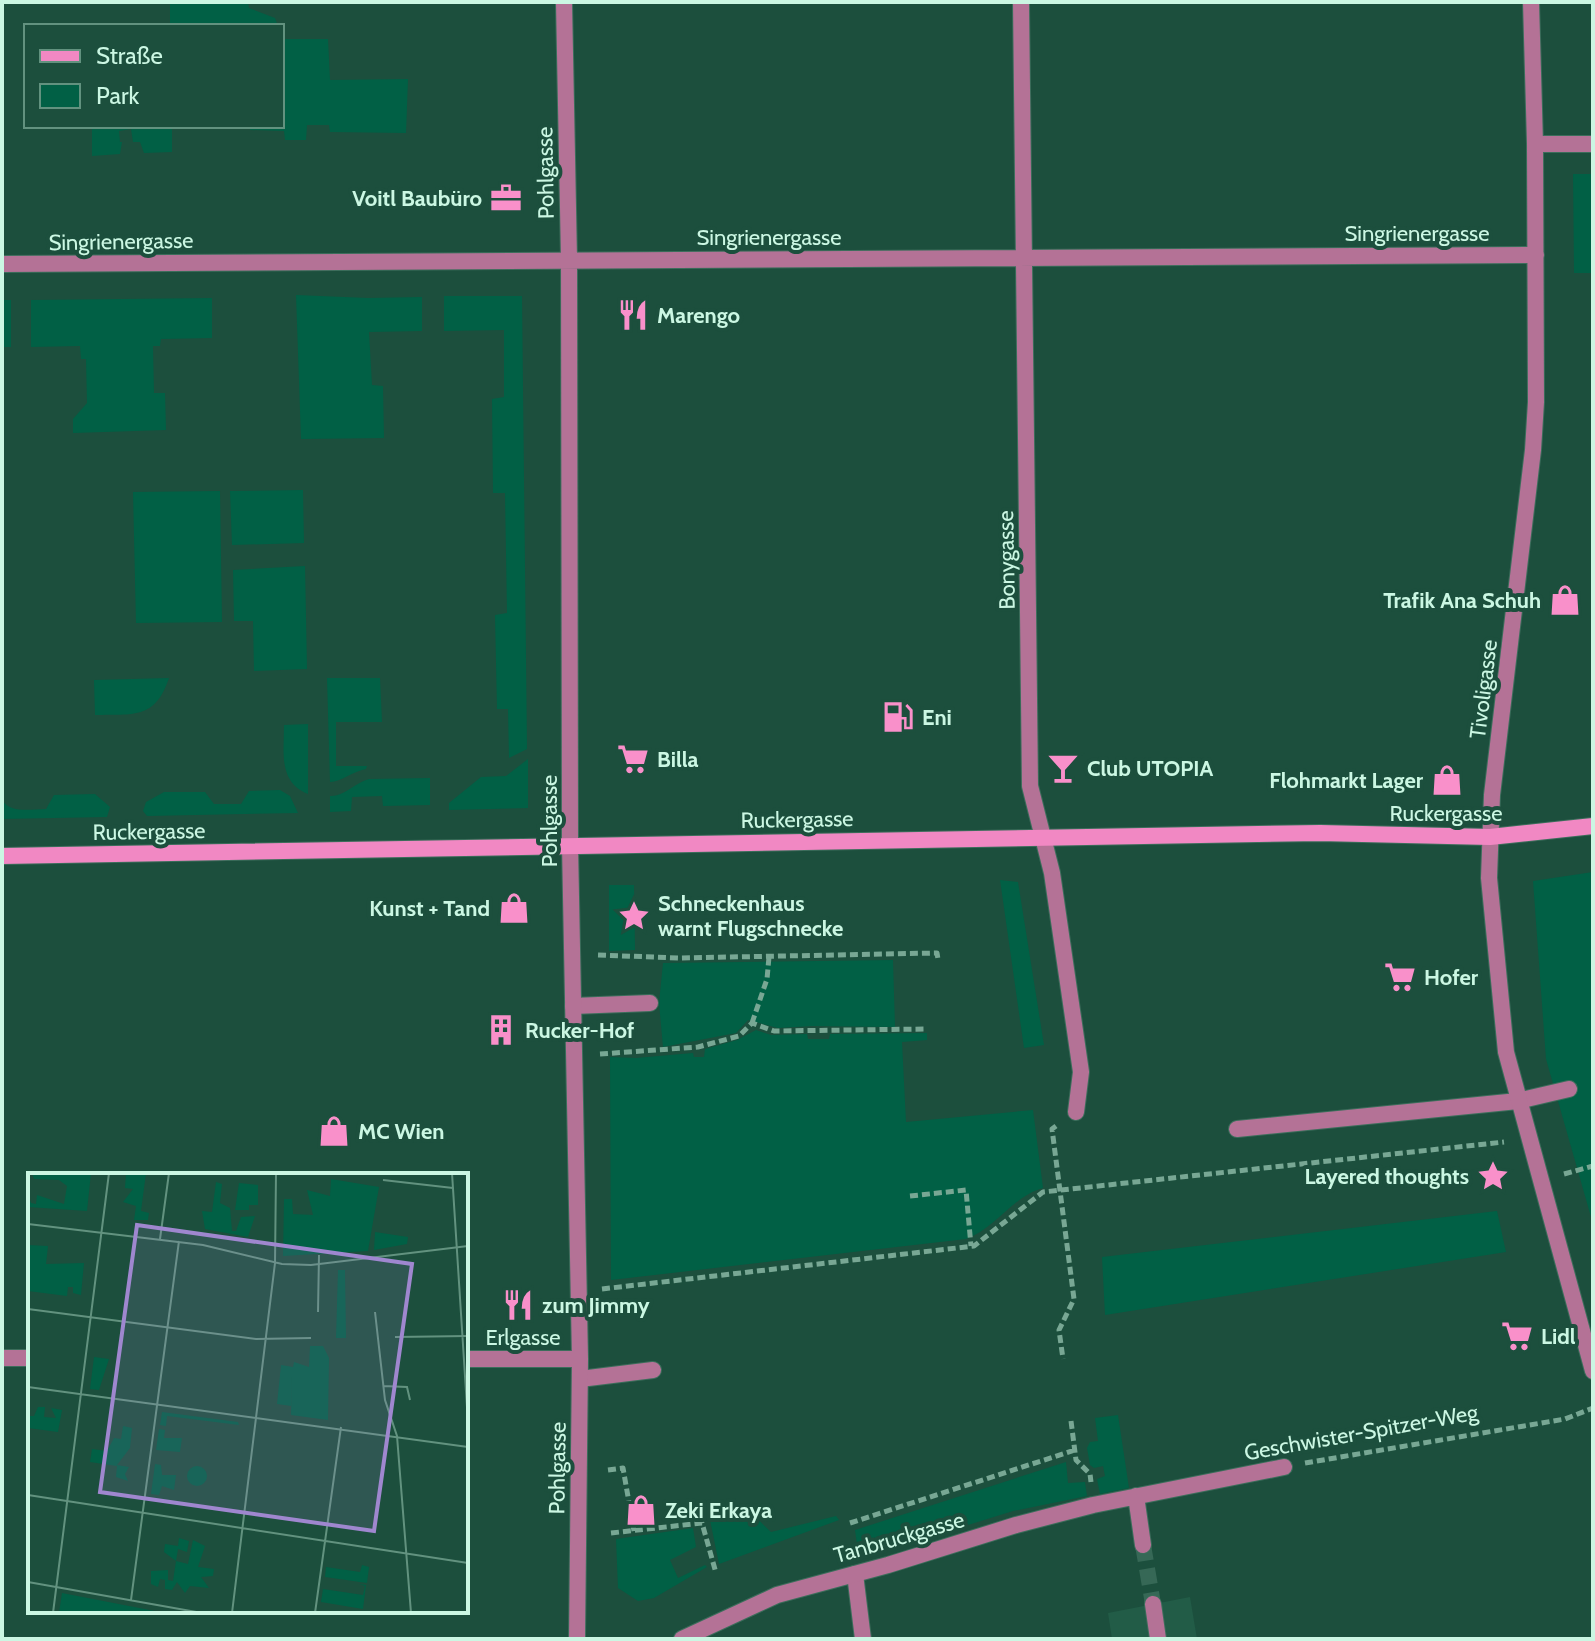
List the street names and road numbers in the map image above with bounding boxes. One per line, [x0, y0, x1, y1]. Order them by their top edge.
street label: Pohlgasse [531, 127, 560, 219]
street label: Singrienergasse [1345, 220, 1489, 247]
street label: Singrienergasse [697, 224, 841, 251]
street label: Singrienergasse [48, 227, 194, 256]
street label: Bonygasse [992, 510, 1021, 610]
street label: Tivoligasse [1464, 638, 1503, 740]
street label: Pohlgasse [536, 775, 563, 867]
street label: Ruckergasse [1390, 800, 1502, 827]
street label: Ruckergasse [740, 805, 854, 834]
street label: Ruckergasse [92, 817, 206, 846]
street label: Erlgasse [485, 1324, 561, 1351]
street label: Geschwister-Spitzer-Weg [1242, 1398, 1481, 1466]
street label: Pohlgasse [543, 1422, 572, 1514]
street label: Tanbruckgasse [831, 1506, 967, 1569]

